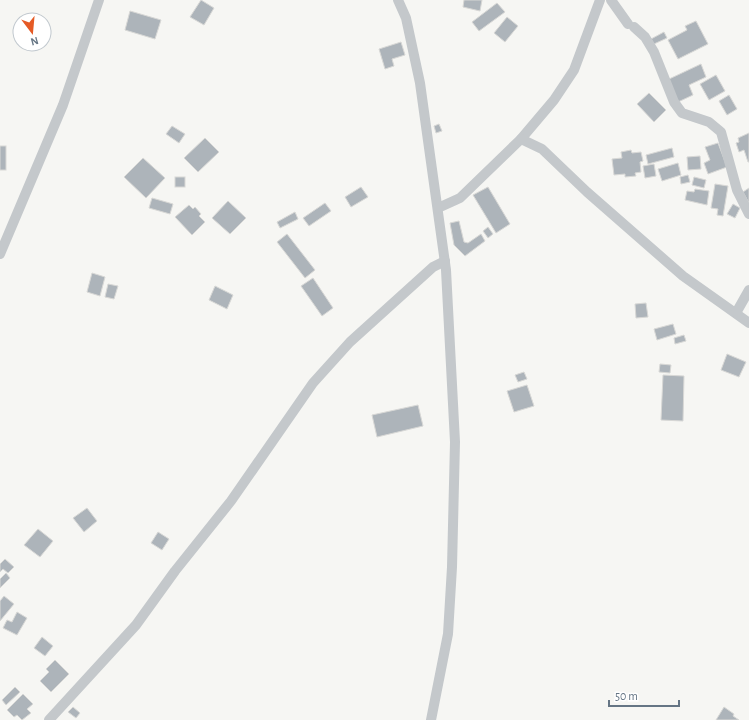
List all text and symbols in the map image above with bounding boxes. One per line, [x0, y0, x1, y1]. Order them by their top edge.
north arrow [12, 12, 52, 52]
text: N [29, 35, 40, 47]
scale bar [609, 682, 679, 708]
text: 50 m [615, 690, 638, 702]

